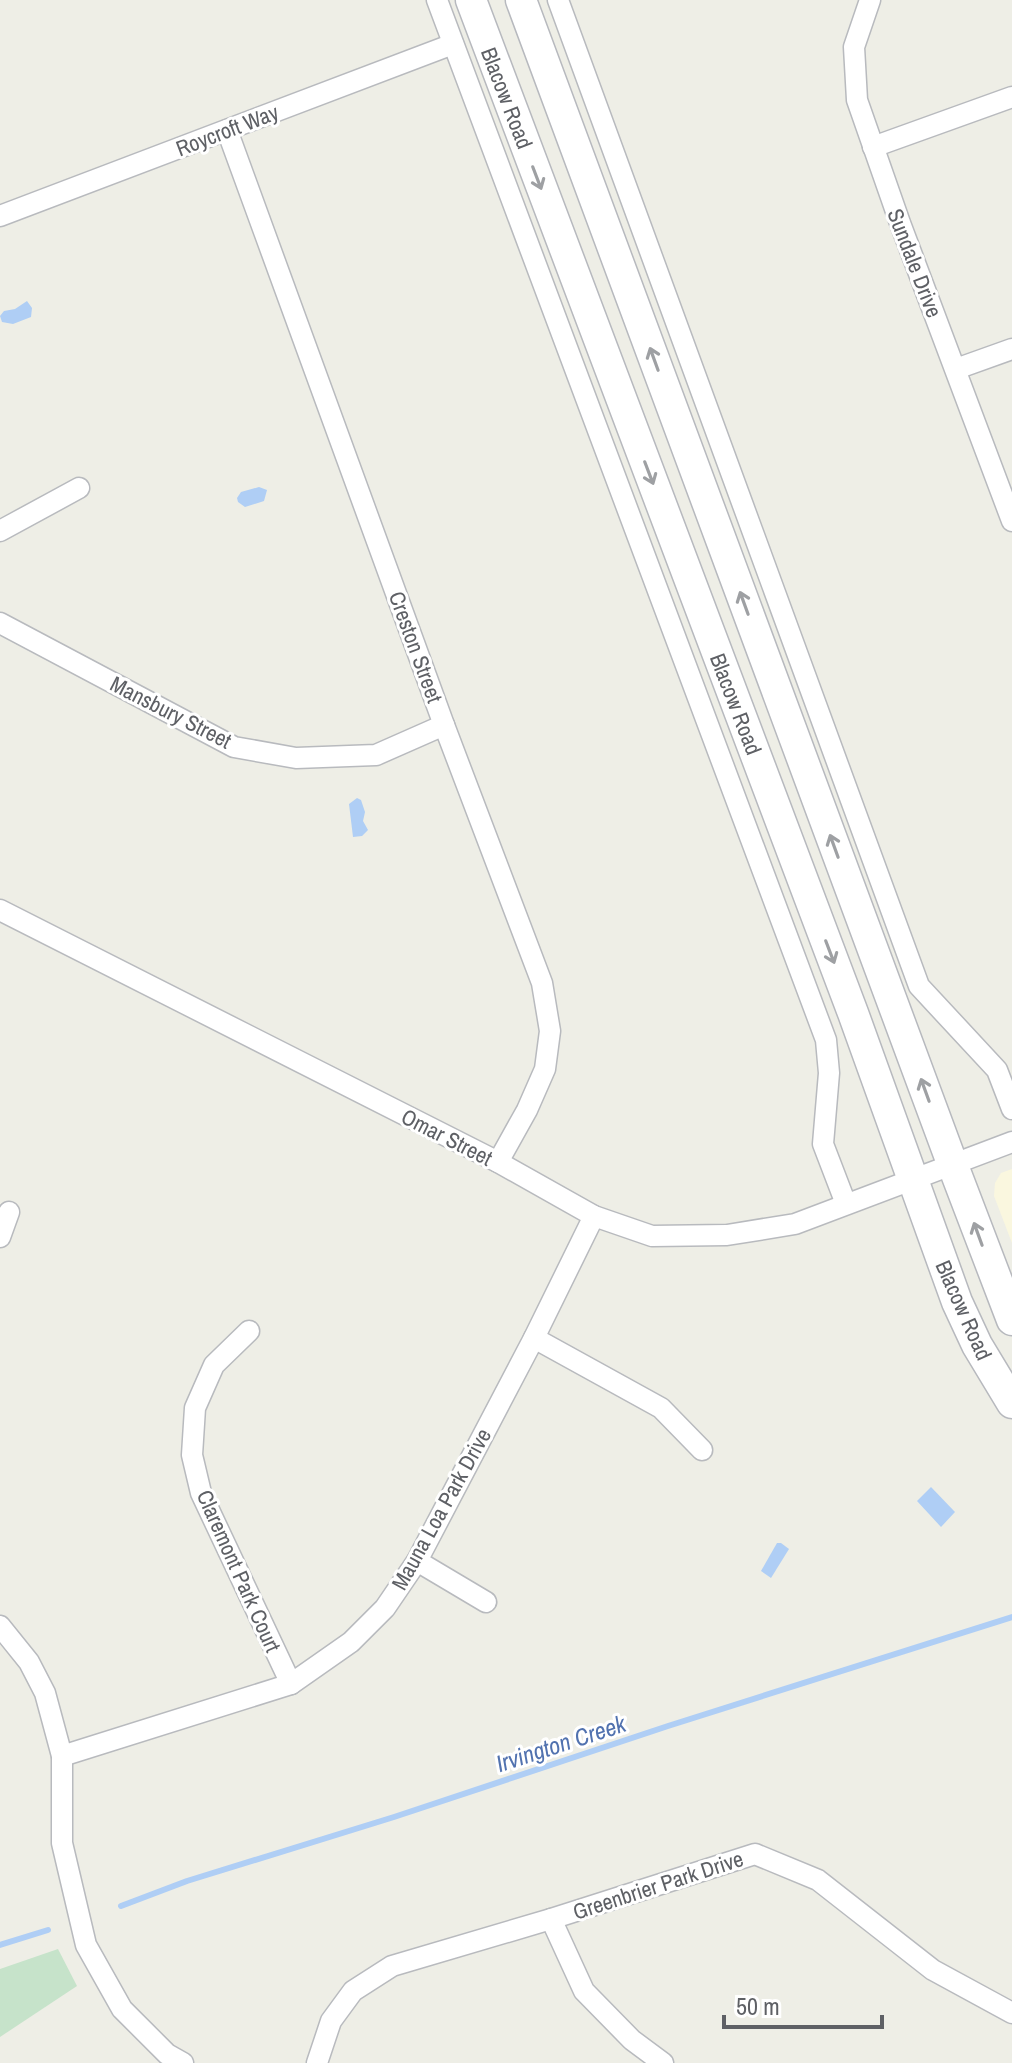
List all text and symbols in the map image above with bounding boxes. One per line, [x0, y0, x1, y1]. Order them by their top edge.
street label: Blacow Road [474, 43, 540, 153]
street label: Roycroft Way [171, 97, 283, 163]
one-way arrow [531, 165, 546, 190]
street label: Sundale Drive [881, 204, 949, 322]
one-way arrow [646, 347, 660, 372]
one-way arrow [643, 460, 657, 485]
street label: Creston Street [382, 587, 450, 707]
one-way arrow [736, 591, 750, 615]
street label: Blacow Road [703, 649, 769, 759]
street label: Mansbury Street [105, 669, 237, 755]
one-way arrow [826, 834, 841, 859]
one-way arrow [824, 939, 838, 964]
one-way arrow [916, 1078, 931, 1103]
street label: Omar Street [396, 1101, 498, 1173]
one-way arrow [970, 1222, 984, 1247]
street label: Blacow Road [929, 1255, 999, 1365]
street label: Mauna Loa Park Drive [384, 1423, 498, 1595]
street label: Claremont Park Court [190, 1485, 288, 1657]
water label: Irvington Creek [492, 1707, 631, 1779]
street label: Greenbrier Park Drive [569, 1843, 747, 1927]
scale bar [724, 1979, 882, 2029]
text: 50 m [736, 1990, 780, 2022]

